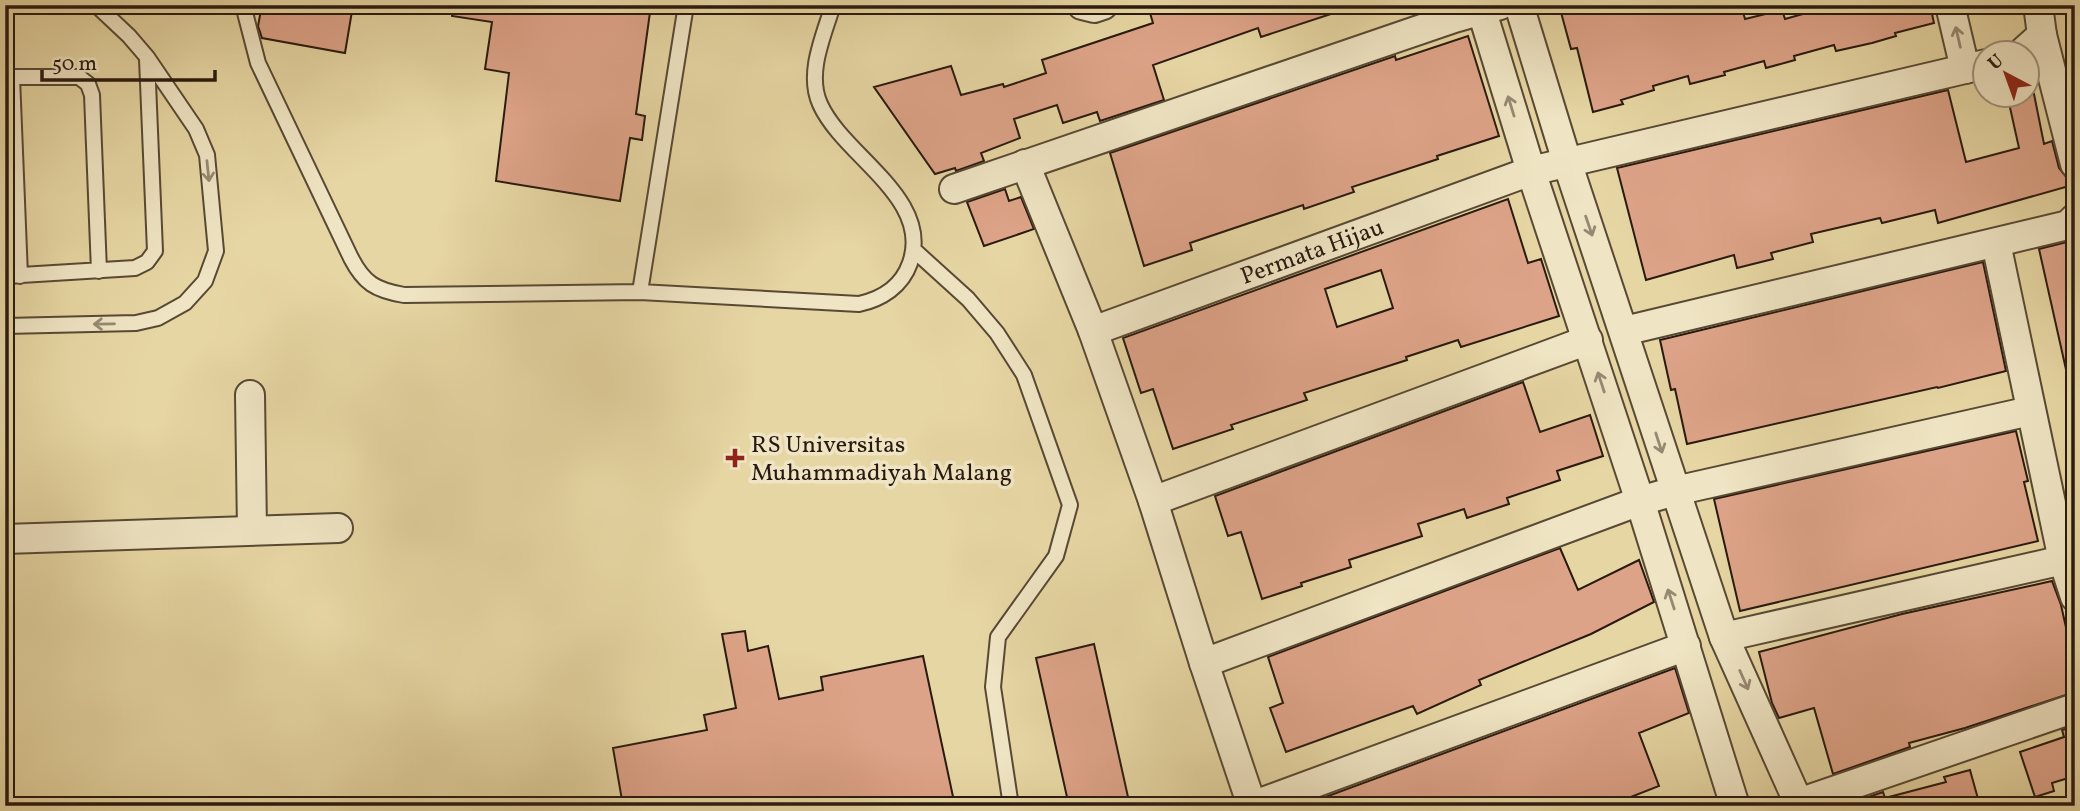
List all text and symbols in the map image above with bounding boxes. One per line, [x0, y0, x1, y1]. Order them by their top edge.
one-way arrow [1951, 26, 1964, 49]
scale bar [42, 38, 215, 82]
north arrow [1972, 38, 2042, 108]
text: U [1983, 49, 2010, 77]
text: 50 m [52, 50, 97, 79]
one-way arrow [1504, 95, 1516, 117]
one-way arrow [202, 160, 215, 182]
street label: Permata Hijau [1236, 211, 1389, 295]
one-way arrow [1583, 215, 1596, 237]
one-way arrow [93, 317, 116, 331]
one-way arrow [1594, 371, 1607, 393]
place label: RS Universitas Muhammadiyah Malang [751, 429, 1012, 491]
one-way arrow [1654, 431, 1667, 453]
marker: RS Universitas Muhammadiyah Malang [725, 448, 745, 468]
one-way arrow [1664, 588, 1677, 610]
one-way arrow [1738, 669, 1751, 690]

